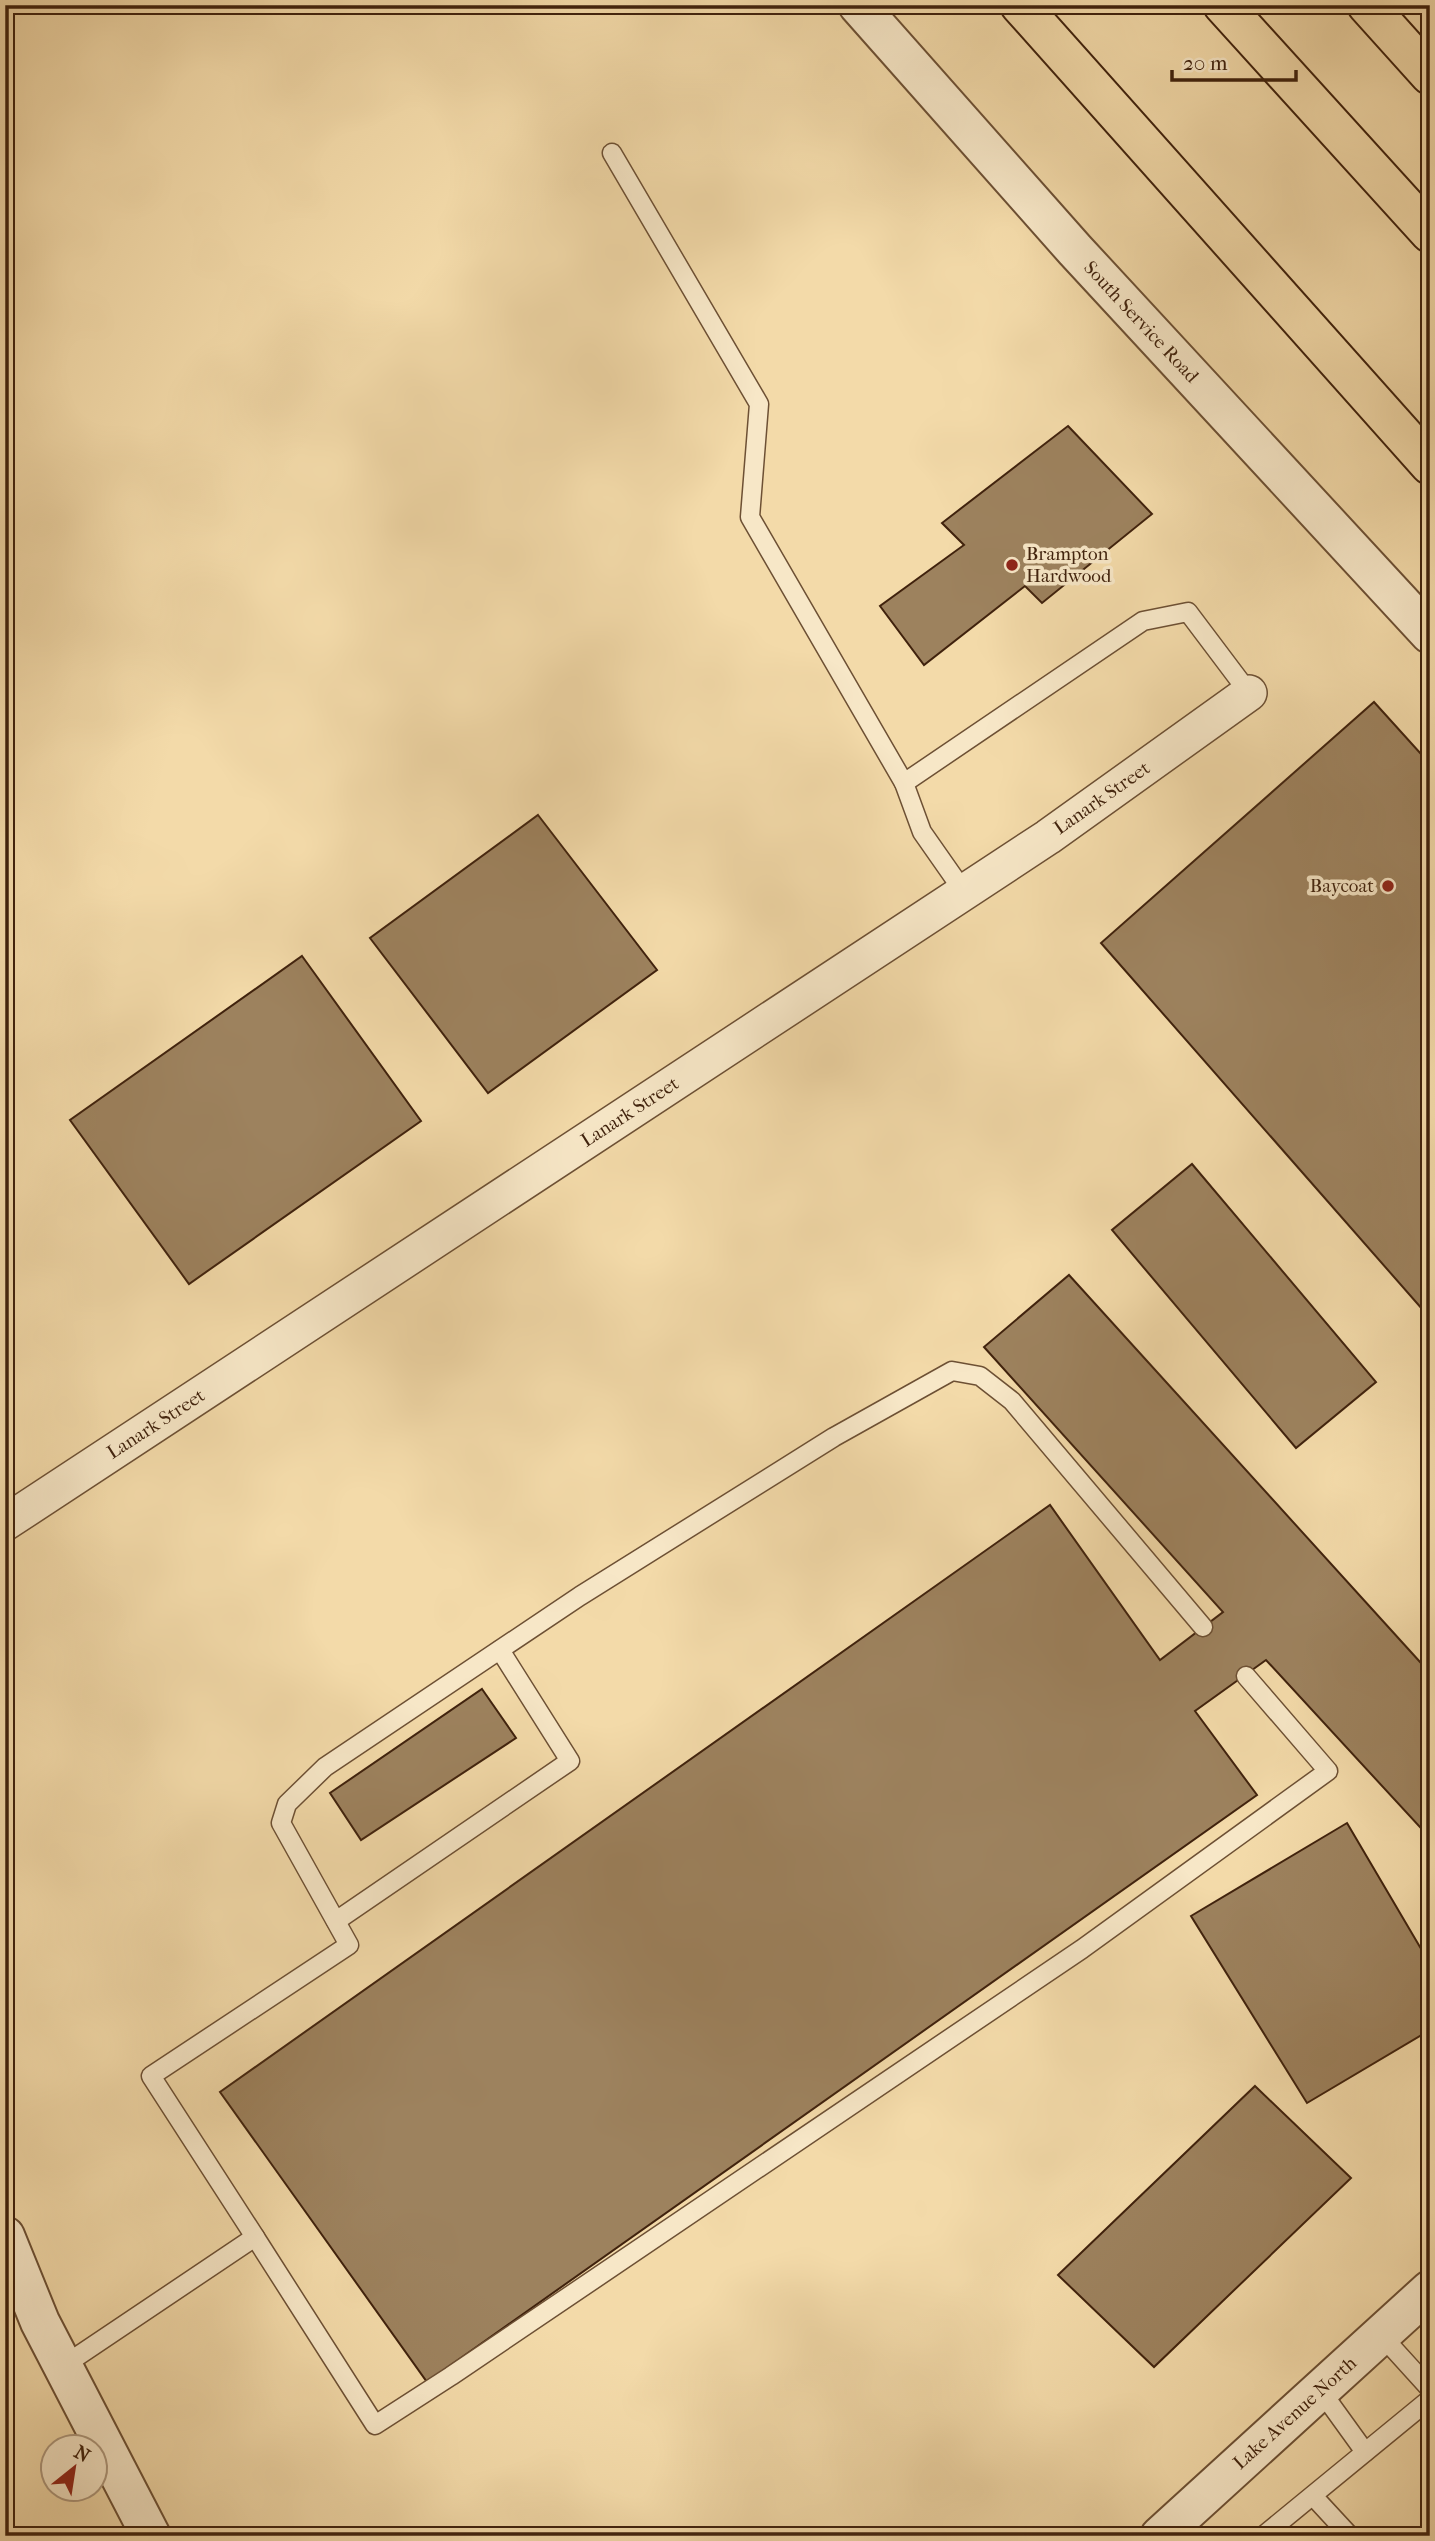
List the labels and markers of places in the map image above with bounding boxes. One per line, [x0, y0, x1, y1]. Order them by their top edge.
place label: Brampton Hardwood [1026, 543, 1112, 587]
marker: Brampton Hardwood [1004, 557, 1020, 573]
place label: Baycoat [1310, 875, 1374, 897]
marker: Baycoat [1380, 878, 1396, 894]

